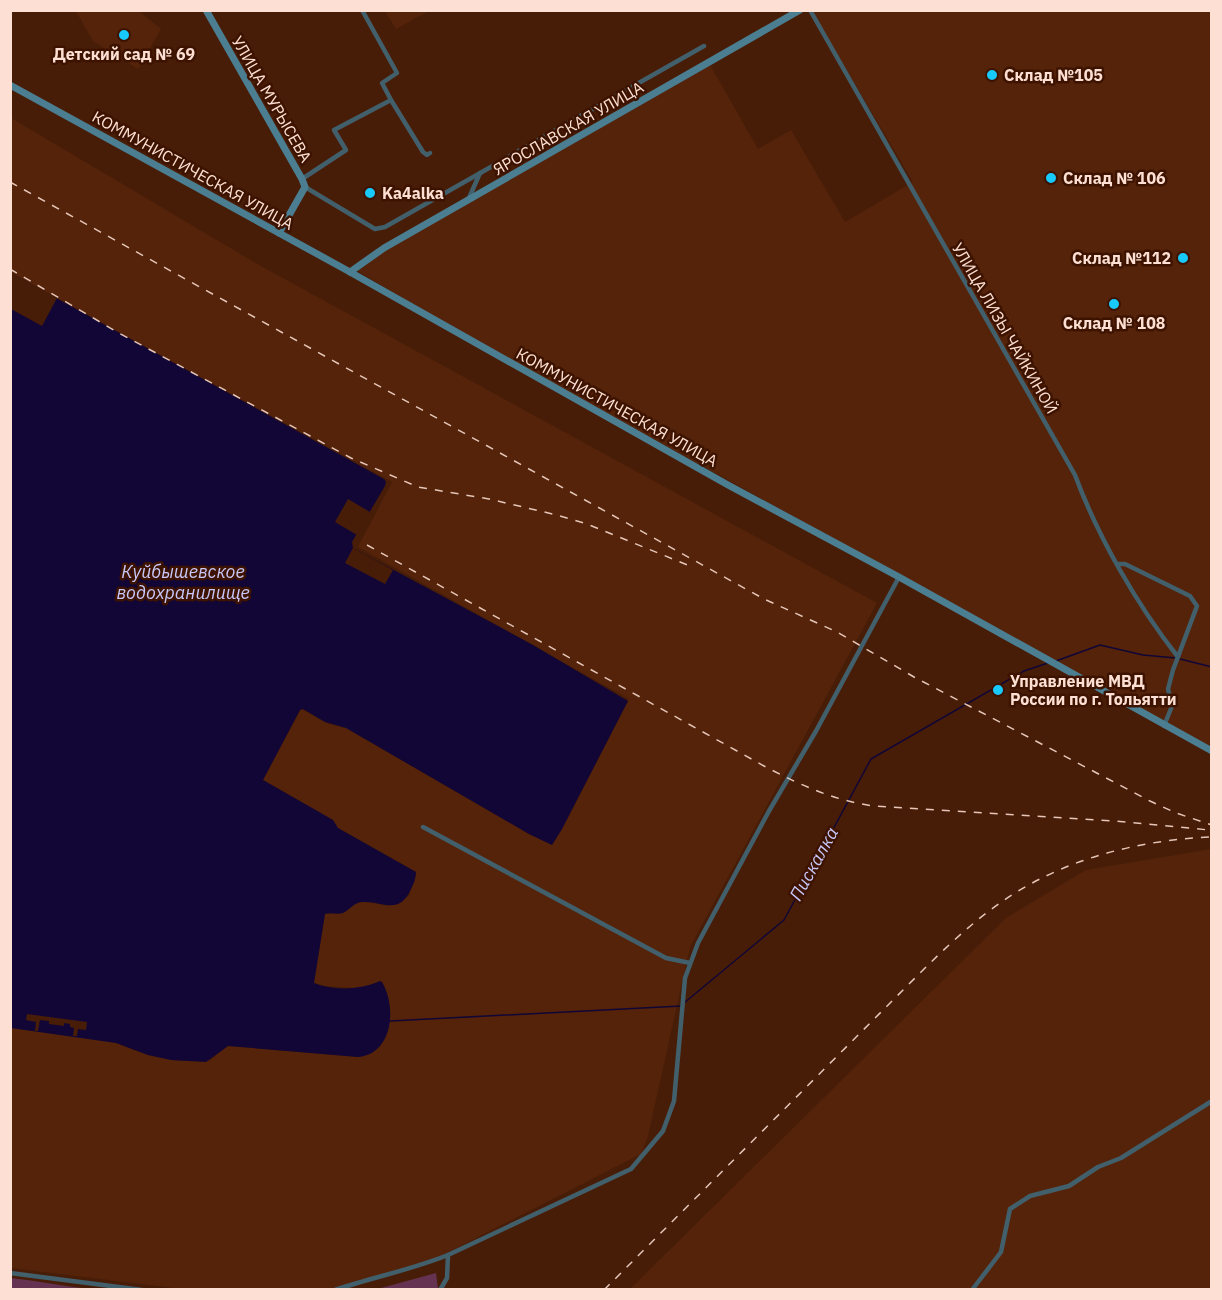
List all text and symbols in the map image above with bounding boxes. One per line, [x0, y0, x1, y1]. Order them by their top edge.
marker: Детский сад № 69 [117, 28, 131, 42]
street label: УЛИЦА МУРЫСЕВА [228, 32, 316, 166]
place label: Детский сад № 69 [53, 44, 195, 64]
place label: Склад №105 [1004, 65, 1103, 85]
marker: Склад №105 [985, 68, 999, 82]
street label: ЯРОСЛАВСКАЯ УЛИЦА [489, 77, 647, 179]
street label: КОММУНИСТИЧЕСКАЯ УЛИЦА [89, 106, 297, 234]
place label: Склад № 106 [1063, 168, 1166, 188]
marker: Склад № 106 [1044, 171, 1058, 185]
place label: Ka4alka [382, 183, 444, 203]
marker: Ka4alka [363, 186, 377, 200]
street label: УЛИЦА ЛИЗЫ ЧАЙКИНОЙ [948, 239, 1062, 417]
place label: Склад №112 [1072, 248, 1171, 268]
marker: Склад №112 [1176, 251, 1190, 265]
marker: Склад № 108 [1107, 297, 1121, 311]
place label: Склад № 108 [1063, 313, 1165, 333]
street label: КОММУНИСТИЧЕСКАЯ УЛИЦА [513, 343, 721, 471]
water label: Куйбышевское водохранилище [116, 560, 250, 604]
place label: Управление МВД России по г. Тольятти [1010, 671, 1177, 709]
marker: Управление МВД России по г. Тольятти [991, 683, 1005, 697]
water label: Пискалка [784, 823, 843, 905]

